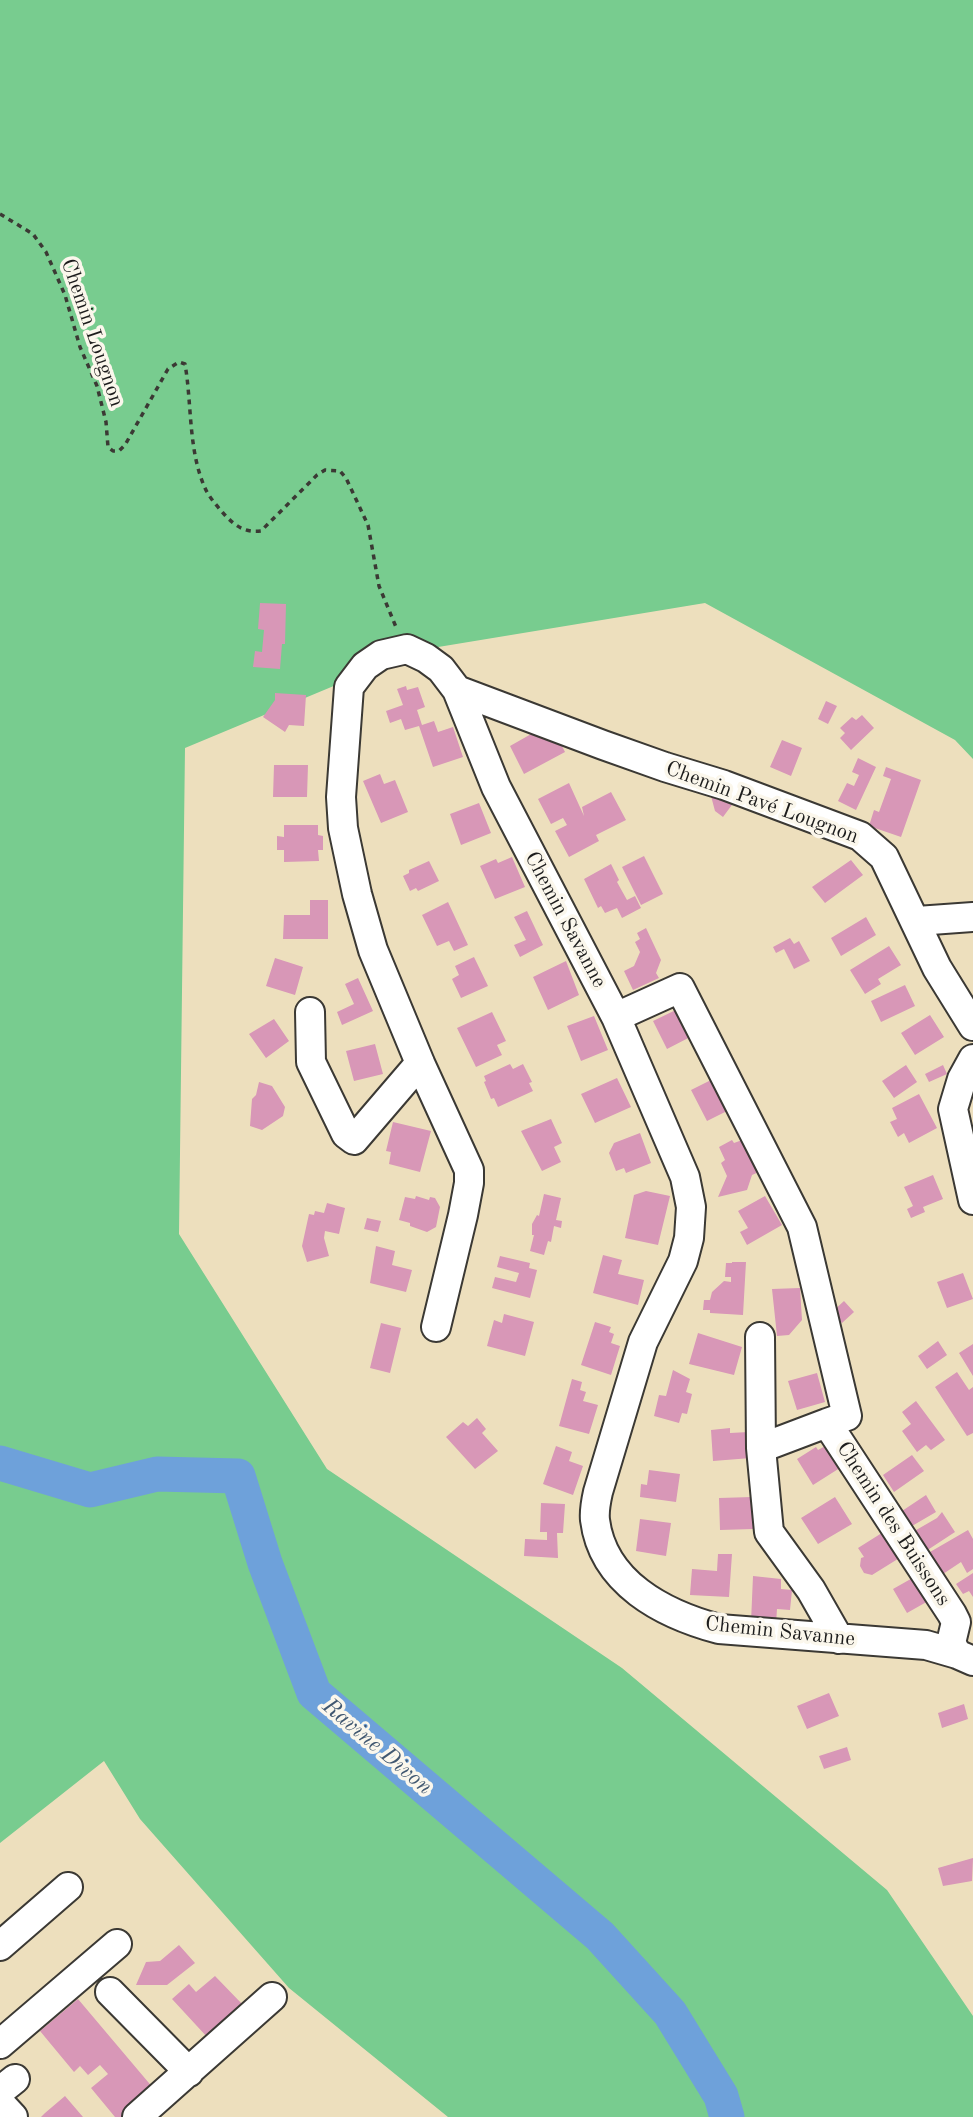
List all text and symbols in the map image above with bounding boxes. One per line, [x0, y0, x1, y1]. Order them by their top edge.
street label: Chemin Lougnon [55, 256, 129, 410]
street label: Chemin Pavé Lougnon [662, 756, 862, 850]
street label: Chemin Savanne [519, 848, 611, 992]
street label: Chemin des Buissons [830, 1437, 956, 1611]
street label: Chemin Savanne [704, 1612, 856, 1652]
water label: Ravine Divon [316, 1693, 438, 1801]

